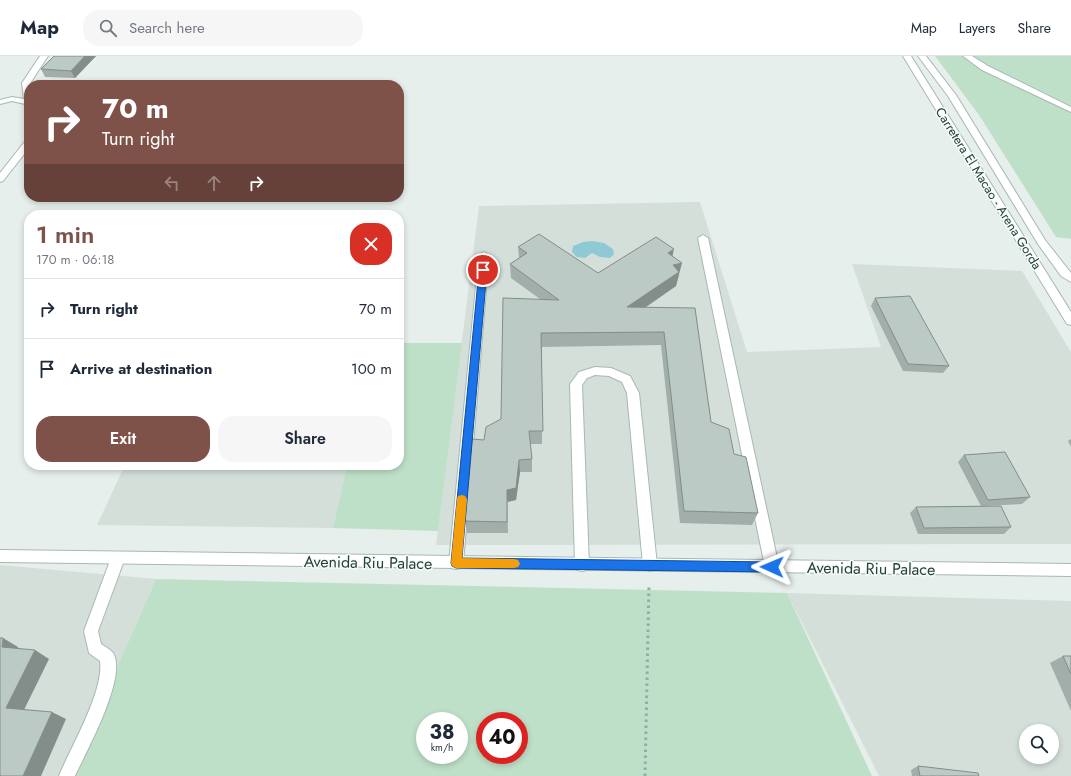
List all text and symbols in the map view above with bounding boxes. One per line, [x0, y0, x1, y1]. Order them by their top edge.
search box [83, 10, 363, 46]
text: Map [20, 14, 59, 41]
icon: search [97, 17, 119, 39]
text: Search here [129, 17, 205, 39]
text: Map [911, 18, 937, 38]
text: Layers [959, 18, 995, 38]
text: Share [1017, 18, 1051, 38]
text: 70 m [102, 88, 169, 129]
icon: right [36, 96, 88, 148]
street label: Carretera El Macao - Arena Gorda [931, 104, 1046, 273]
text: Turn right [102, 126, 174, 152]
icon: left [161, 172, 183, 194]
icon: ahead [203, 172, 225, 194]
icon: right [245, 172, 267, 194]
text: 1 min [36, 217, 94, 252]
button: close [350, 223, 392, 265]
text: 170 m · 06:18 [36, 250, 114, 269]
pin [466, 253, 500, 287]
icon: arrive [472, 259, 494, 281]
icon: right [36, 298, 58, 320]
text: Turn right [70, 298, 138, 320]
text: 70 m [359, 298, 392, 320]
icon: arrive [36, 358, 58, 380]
text: Arrive at destination [70, 358, 212, 380]
text: 100 m [351, 358, 392, 380]
button: Exit [36, 416, 210, 462]
button: Share [218, 416, 392, 462]
position arrow [751, 546, 793, 588]
street label: Avenida Riu Palace [304, 550, 432, 575]
street label: Avenida Riu Palace [807, 556, 935, 581]
speed limit sign: 40 [476, 712, 528, 764]
text: 38 [430, 718, 454, 747]
map controls [1019, 724, 1059, 764]
button: search [1019, 724, 1059, 764]
text: km/h [431, 740, 453, 755]

